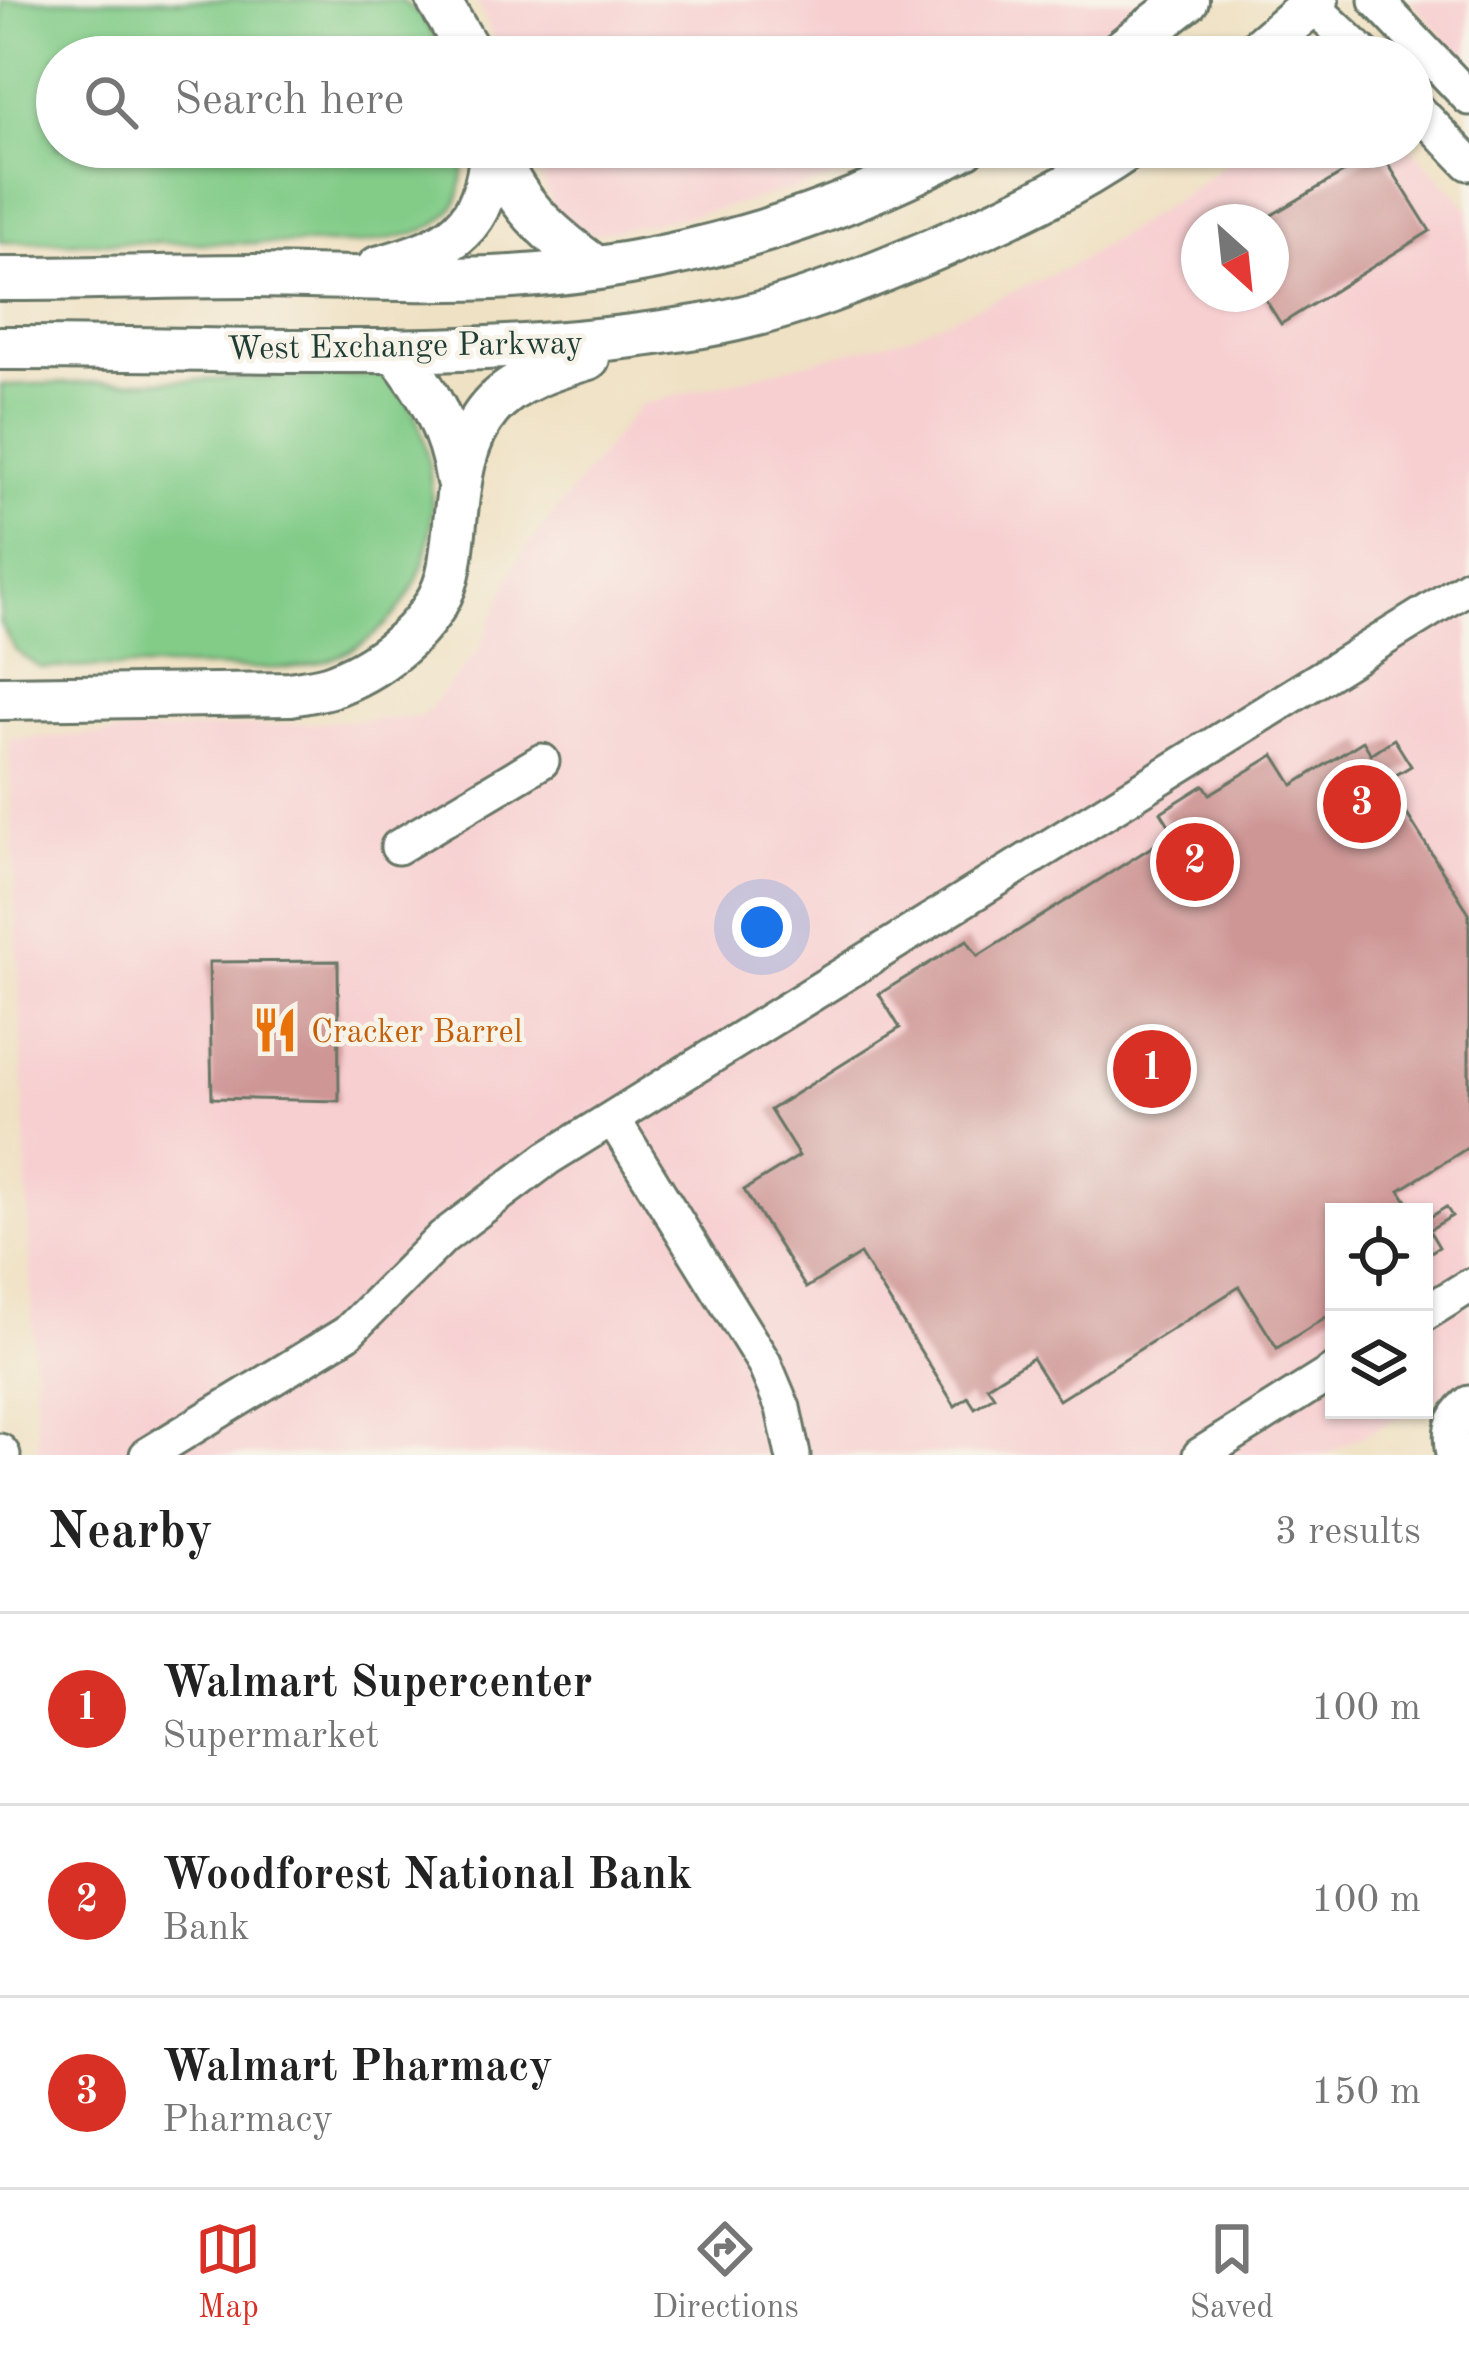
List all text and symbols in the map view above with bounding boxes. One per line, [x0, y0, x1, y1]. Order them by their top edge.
search box [36, 36, 1433, 168]
icon: search [78, 69, 144, 135]
text: Search here [174, 79, 404, 124]
north arrow [1181, 204, 1289, 312]
street label: West Exchange Parkway [227, 328, 583, 367]
pin: 3 [1323, 759, 1401, 849]
pin: 2 [1156, 817, 1234, 907]
your location [732, 897, 792, 957]
restaurant icon: Cracker Barrel [250, 1005, 300, 1055]
place label: Cracker Barrel [311, 1017, 523, 1050]
pin: 1 [1113, 1024, 1191, 1114]
map controls [1325, 1203, 1433, 1419]
button: locate [1325, 1203, 1433, 1311]
button: layers [1325, 1311, 1433, 1419]
text: Nearby [48, 1508, 213, 1559]
text: 3 results [1275, 1513, 1421, 1552]
text: Walmart Supercenter [162, 1662, 593, 1707]
text: 1 [76, 1689, 98, 1728]
text: 100 m [1311, 1689, 1421, 1728]
text: Supermarket [162, 1717, 379, 1756]
text: Woodforest National Bank [162, 1854, 692, 1899]
text: 2 [76, 1881, 98, 1920]
text: 100 m [1311, 1881, 1421, 1920]
text: Bank [162, 1909, 250, 1948]
text: Walmart Pharmacy [162, 2046, 553, 2091]
text: 3 [76, 2073, 98, 2112]
text: 150 m [1311, 2073, 1421, 2112]
text: Pharmacy [162, 2101, 333, 2140]
tab: Map [195, 2216, 261, 2329]
tab: Directions [652, 2216, 799, 2329]
tab: Saved [1190, 2216, 1274, 2329]

